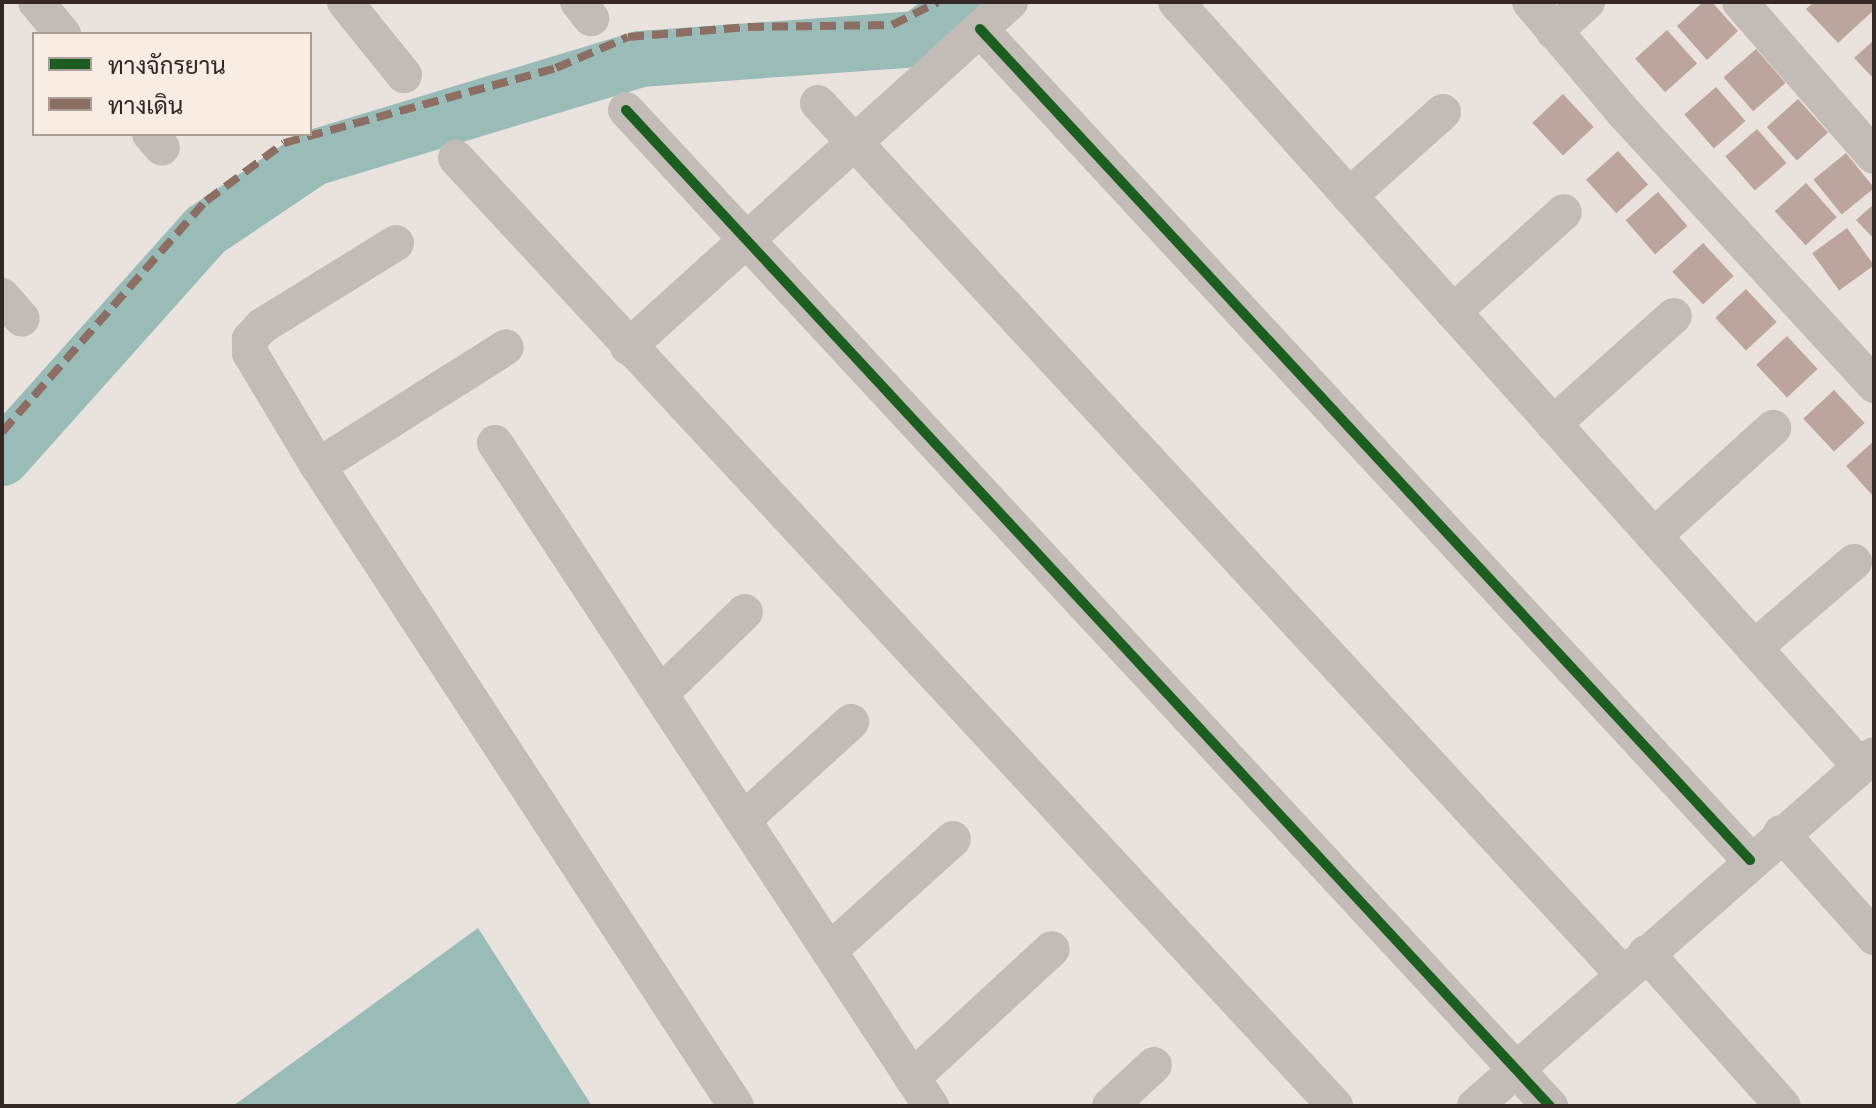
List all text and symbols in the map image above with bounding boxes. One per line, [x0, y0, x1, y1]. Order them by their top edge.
legend [32, 32, 312, 136]
text: ทางจักรยาน [108, 52, 226, 79]
text: ทางเดิน [108, 92, 183, 119]

